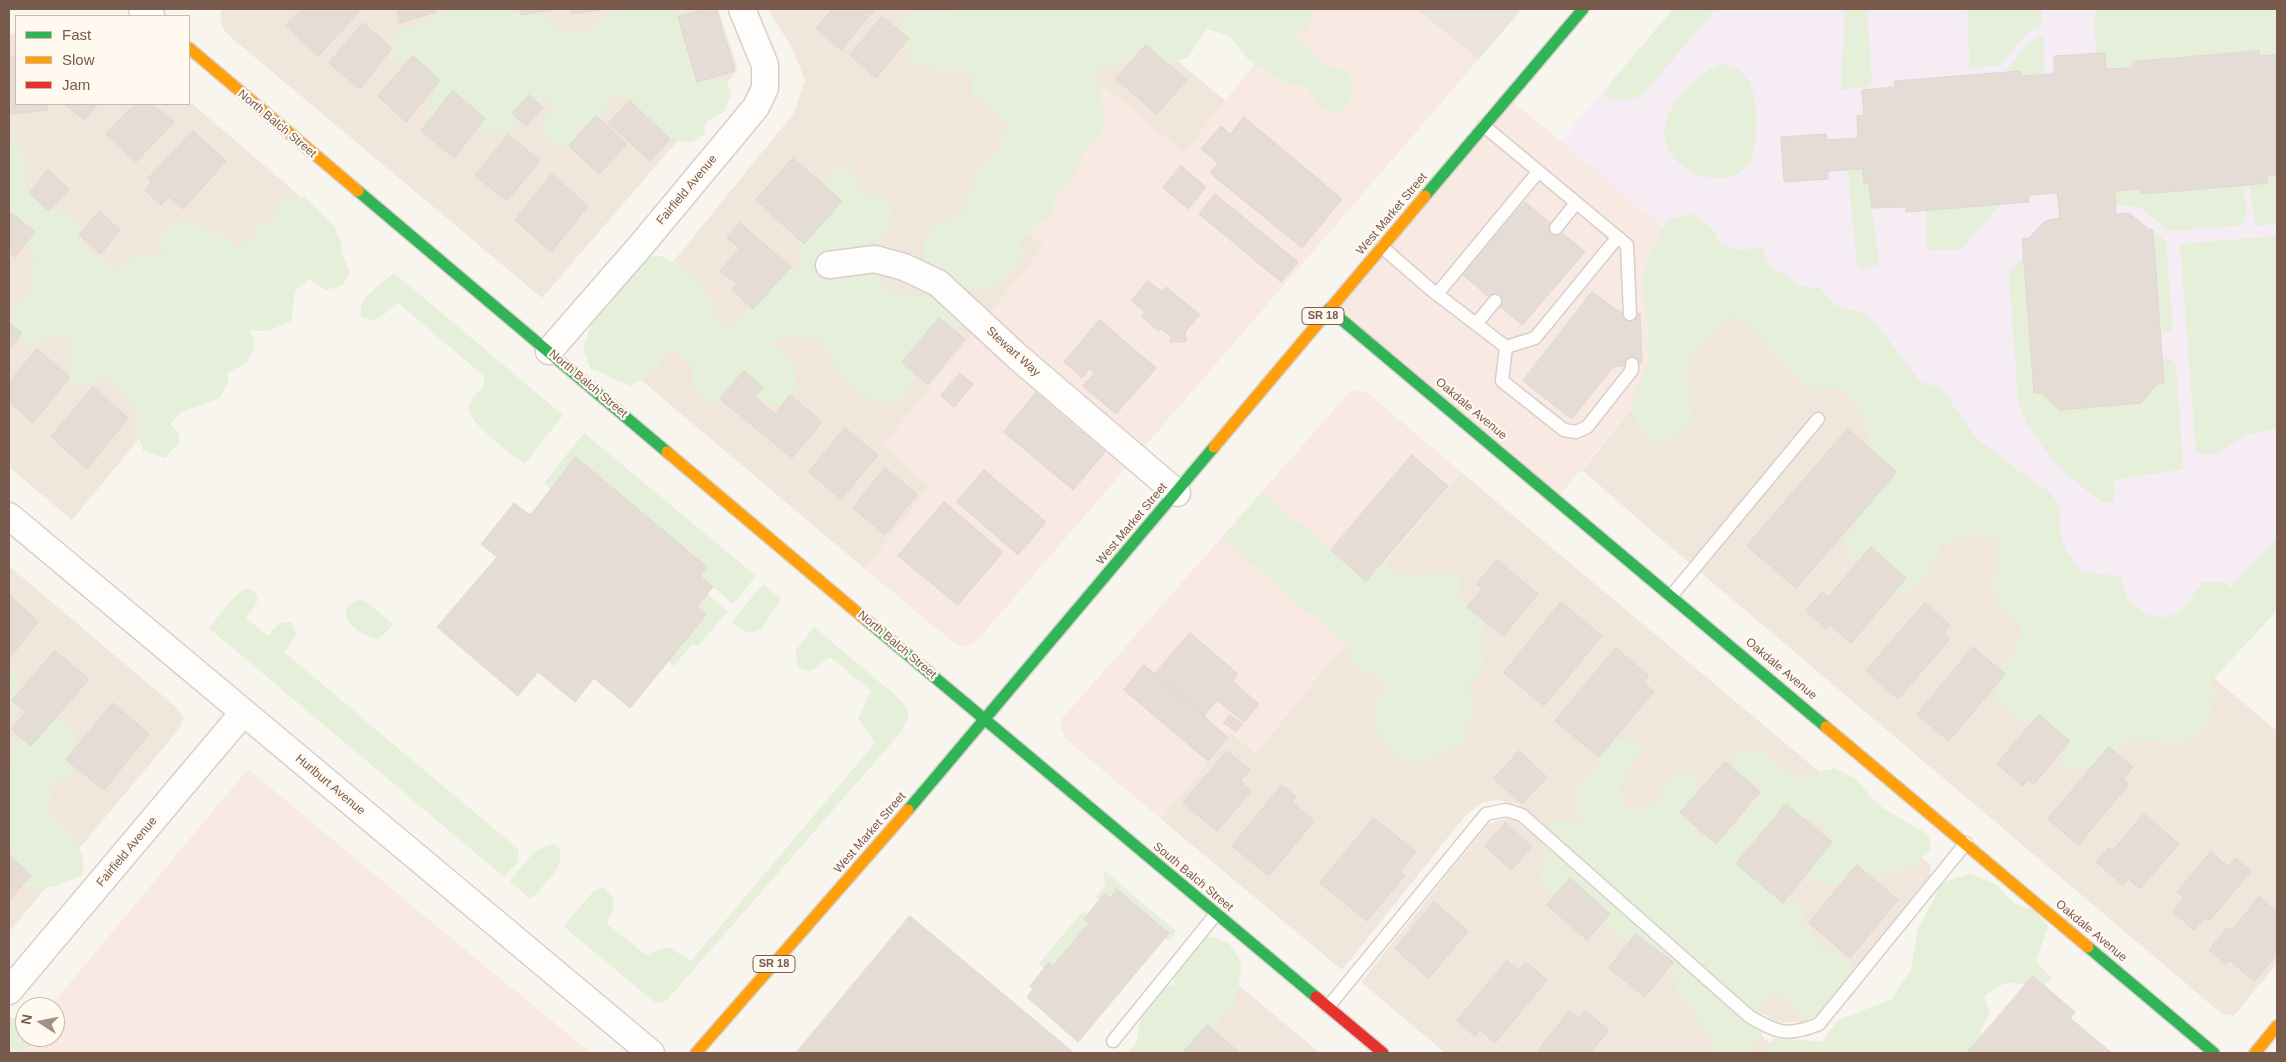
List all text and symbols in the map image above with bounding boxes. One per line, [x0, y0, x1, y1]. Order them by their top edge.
legend [15, 15, 190, 105]
text: Fast [62, 26, 91, 43]
text: Slow [62, 51, 95, 68]
text: Jam [62, 76, 90, 93]
street label: North Balch Street [235, 87, 319, 161]
street label: Fairfield Avenue [654, 152, 720, 228]
street label: West Market Street [1354, 170, 1430, 258]
road number: SR 18 [1302, 308, 1344, 324]
street label: Stewart Way [983, 324, 1043, 380]
street label: North Balch Street [546, 347, 630, 421]
street label: Oakdale Avenue [1432, 375, 1510, 443]
street label: West Market Street [1094, 480, 1170, 568]
street label: North Balch Street [855, 608, 939, 682]
street label: Oakdale Avenue [1742, 635, 1820, 703]
street label: Hurlburt Avenue [292, 752, 368, 818]
street label: West Market Street [831, 790, 909, 876]
street label: Fairfield Avenue [94, 814, 160, 890]
street label: South Balch Street [1150, 839, 1236, 915]
street label: Oakdale Avenue [2052, 897, 2130, 965]
road number: SR 18 [753, 956, 795, 972]
north arrow [15, 997, 65, 1047]
text: N [17, 1013, 35, 1026]

